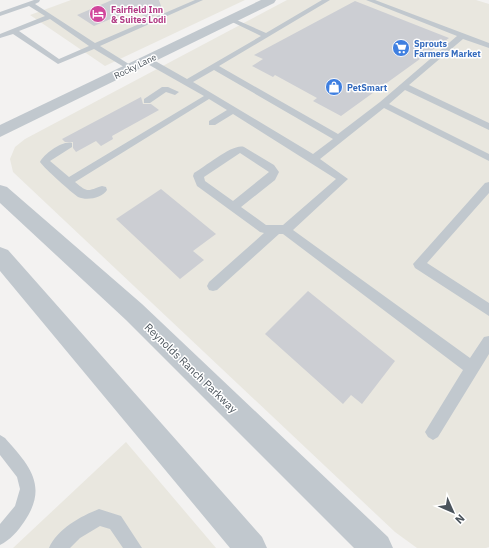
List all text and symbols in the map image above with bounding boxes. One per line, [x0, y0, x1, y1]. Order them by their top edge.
hotel icon: Fairfield Inn & Suites Lodi [88, 4, 108, 24]
place label: Fairfield Inn & Suites Lodi [111, 4, 167, 25]
supermarket icon: Sprouts Farmers Market [391, 38, 411, 58]
place label: Sprouts Farmers Market [414, 38, 481, 59]
street label: Rocky Lane [112, 51, 158, 81]
shop icon: PetSmart [324, 77, 344, 97]
place label: PetSmart [347, 82, 388, 93]
street label: Reynolds Ranch Parkway [142, 320, 241, 416]
north arrow [433, 492, 473, 532]
text: N [452, 511, 468, 527]

